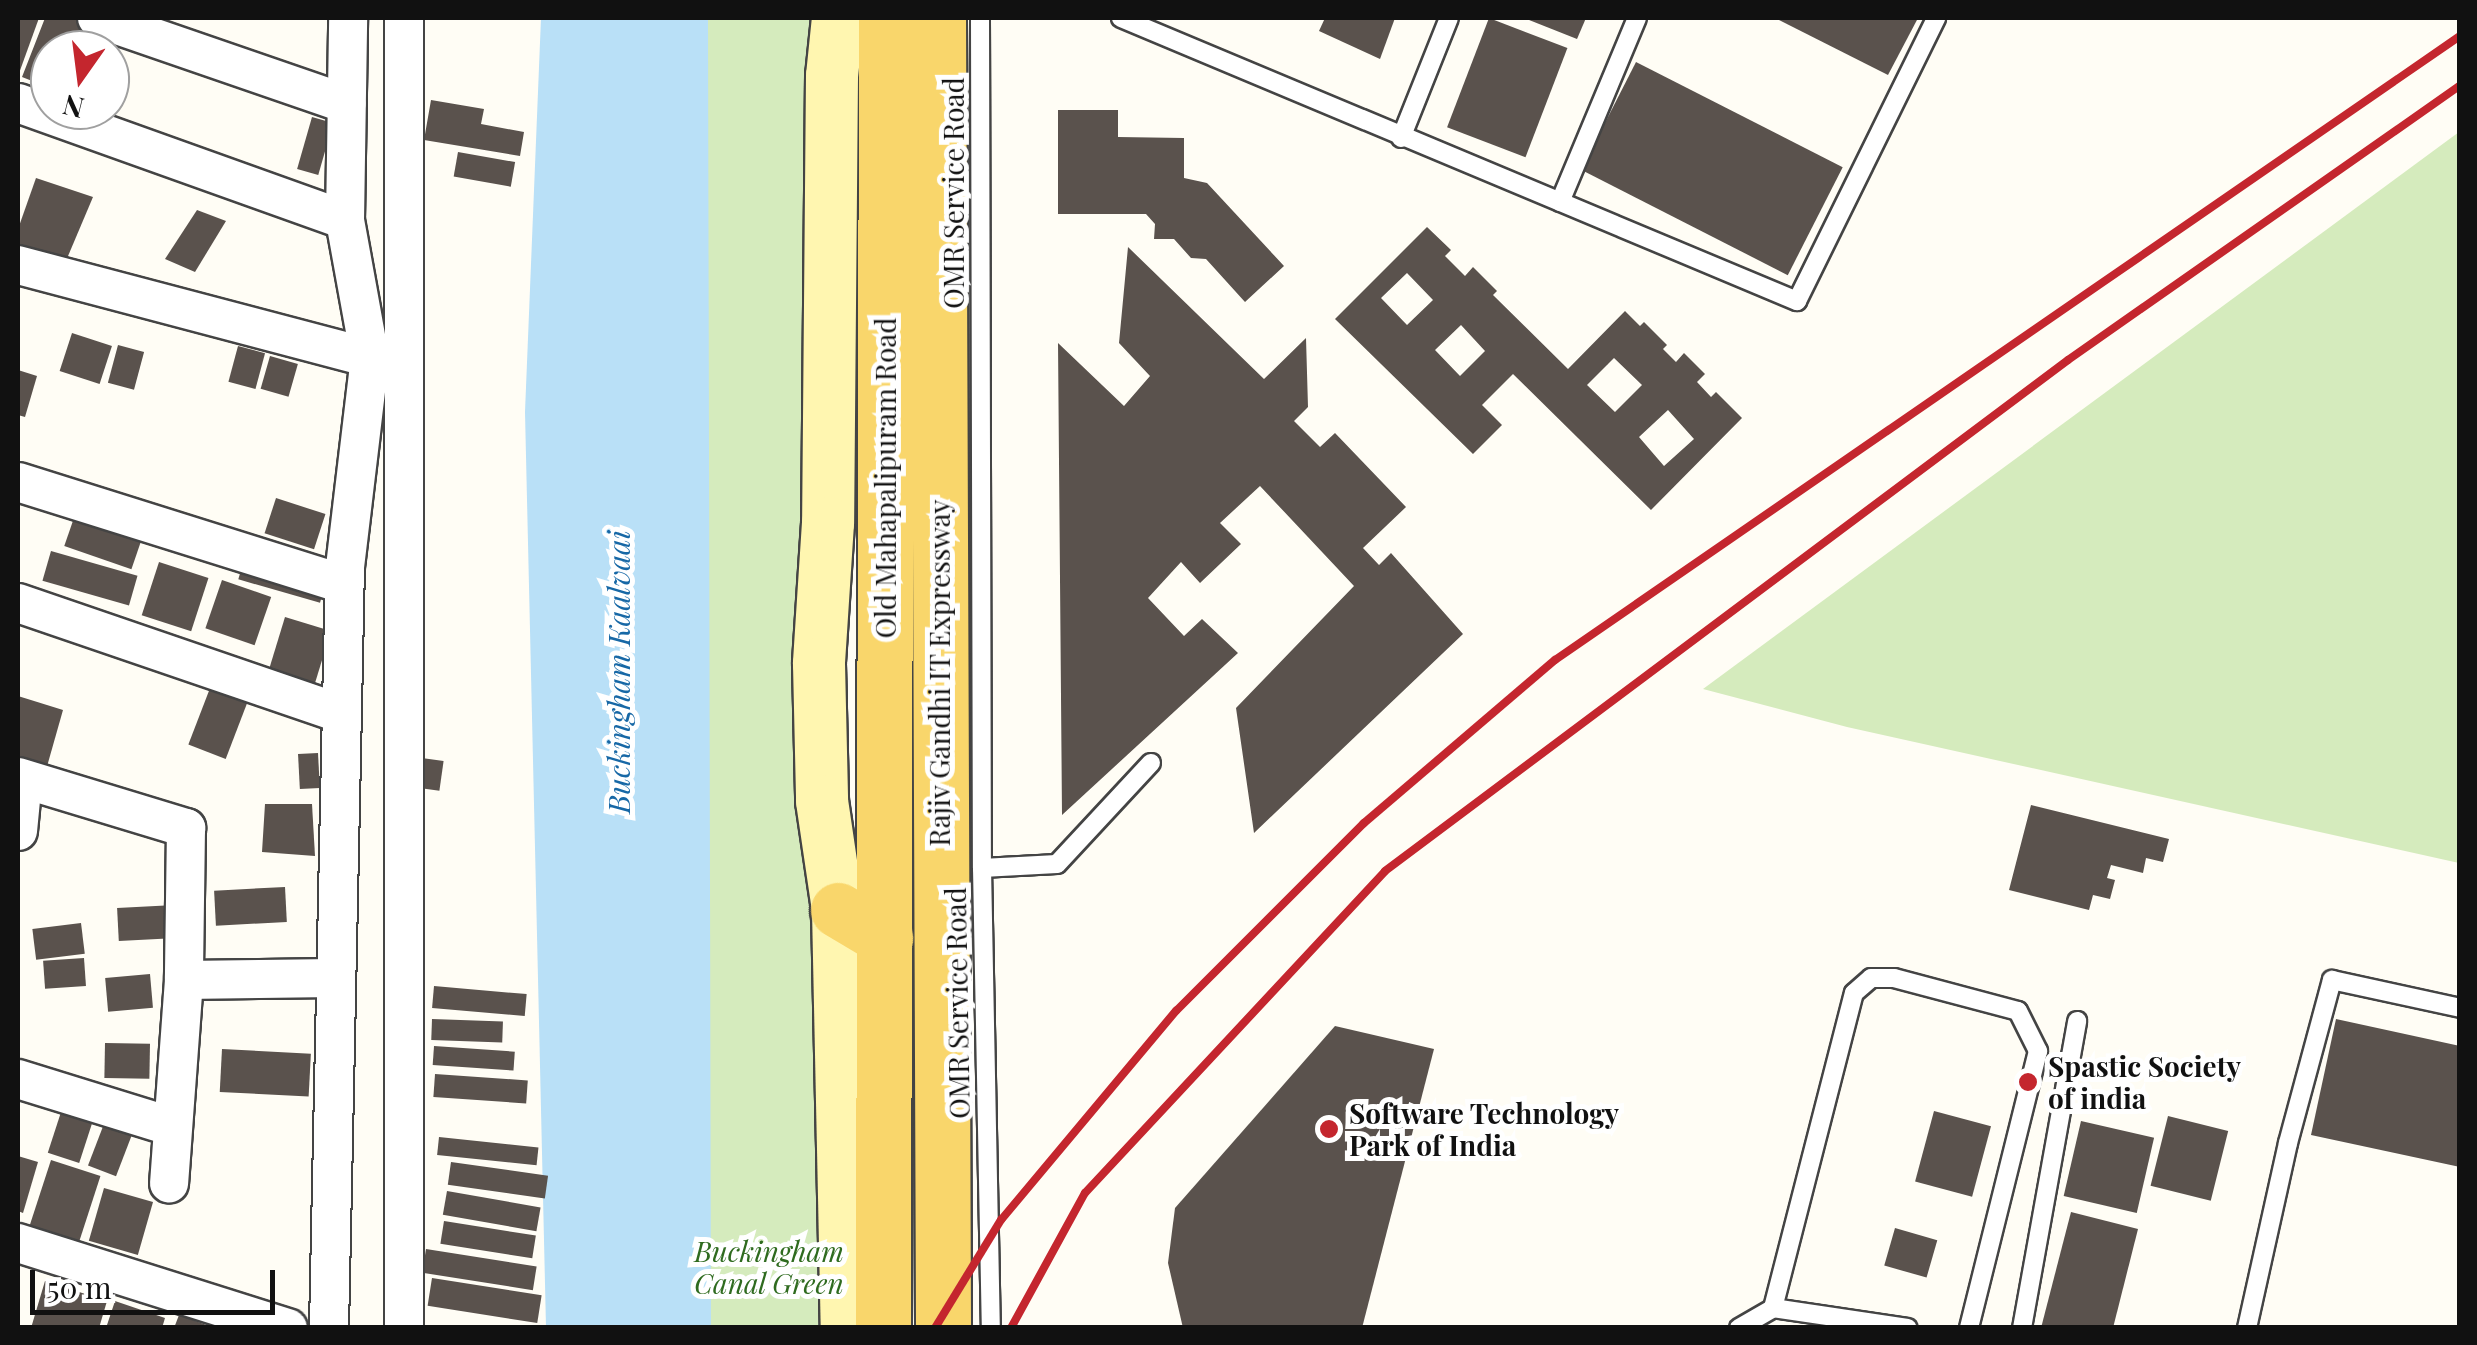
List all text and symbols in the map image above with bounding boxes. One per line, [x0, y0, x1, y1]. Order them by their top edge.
north arrow [30, 30, 130, 130]
street label: OMR Service Road [936, 77, 970, 309]
text: N [59, 87, 87, 128]
street label: Old Mahapalipuram Road [868, 318, 902, 638]
street label: Rajiv Gandhi IT Expressway [922, 499, 956, 847]
water label: Buckingham Kaalvaai [600, 530, 636, 814]
street label: OMR Service Road [938, 887, 976, 1119]
place label: Spastic Society of india [2048, 1049, 2241, 1115]
marker: Spastic Society of india [2017, 1071, 2039, 1093]
place label: Software Technology Park of India [1349, 1096, 1620, 1162]
marker: Software Technology Park of India [1318, 1118, 1340, 1140]
park label: Buckingham Canal Green [694, 1234, 844, 1300]
scale bar [35, 1250, 280, 1312]
text: 50 m [47, 1267, 112, 1307]

